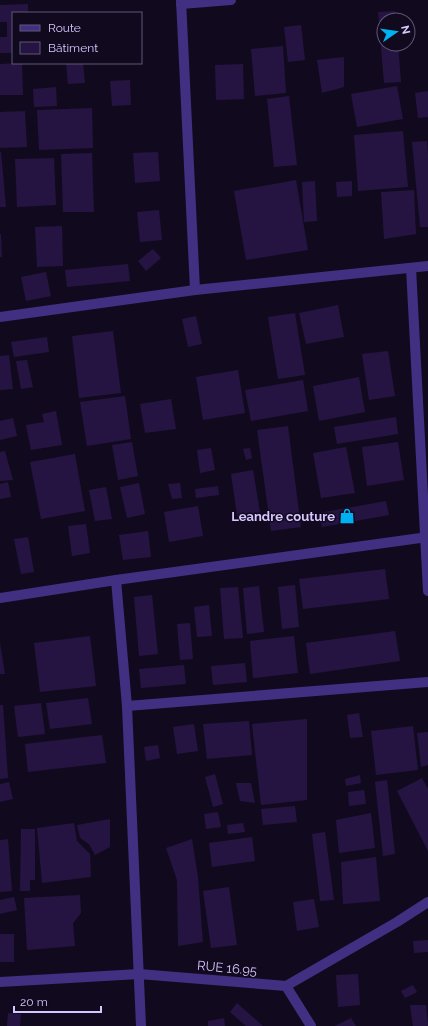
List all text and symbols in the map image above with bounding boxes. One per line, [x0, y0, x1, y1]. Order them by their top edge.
legend [12, 12, 142, 64]
north arrow [376, 12, 416, 52]
text: Route [48, 21, 81, 35]
text: N [398, 24, 413, 35]
text: Bâtiment [48, 41, 98, 55]
shop icon: Leandre couture [338, 507, 356, 525]
place label: Leandre couture [231, 509, 335, 524]
street label: RUE 16.95 [196, 958, 258, 978]
scale bar [14, 988, 101, 1014]
text: 20 m [20, 995, 48, 1009]

